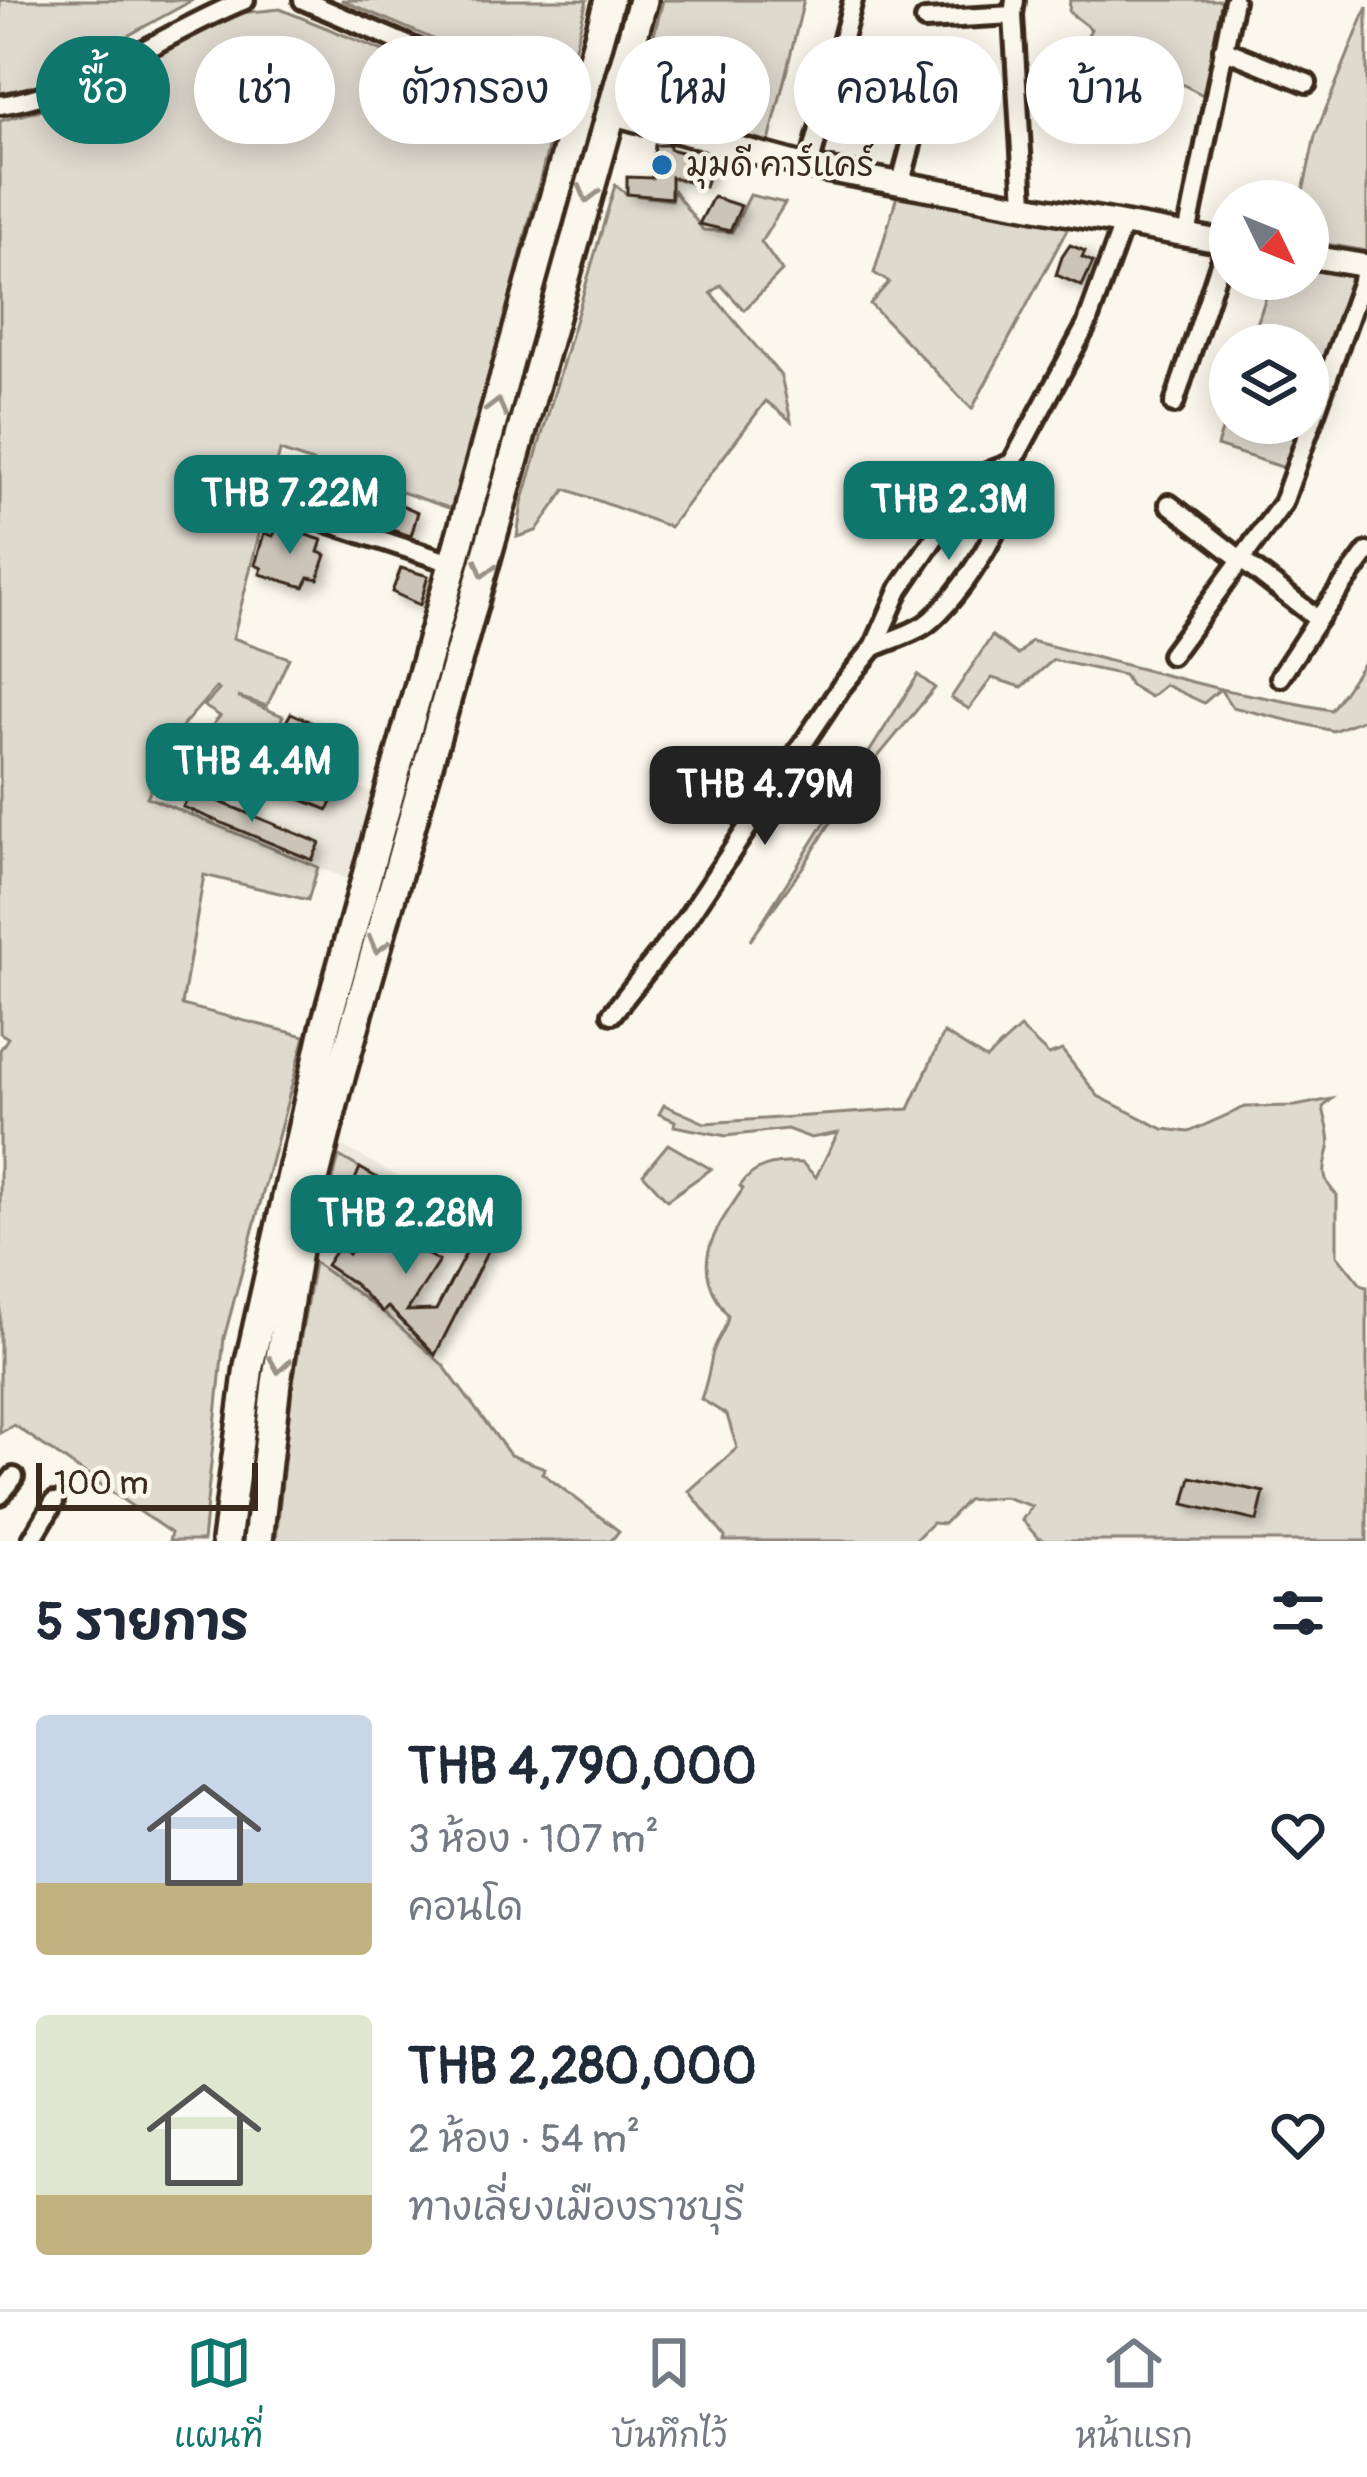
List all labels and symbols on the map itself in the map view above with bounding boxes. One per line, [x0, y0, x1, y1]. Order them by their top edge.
place label: มุมดี คาร์แคร์ [686, 143, 874, 189]
marker: มุมดี คาร์แคร์ [649, 152, 675, 178]
north arrow [1209, 180, 1329, 300]
one-way arrow [578, 183, 603, 203]
one-way arrow [482, 398, 507, 418]
pin: THB 7.22M [153, 455, 427, 557]
pin: THB 2.3M [825, 461, 1073, 563]
one-way arrow [473, 558, 498, 579]
pin: THB 4.4M [128, 723, 376, 825]
pin: THB 4.79M [628, 746, 902, 848]
one-way arrow [367, 933, 392, 954]
pin: THB 2.28M [269, 1175, 543, 1277]
one-way arrow [267, 1354, 292, 1374]
scale bar [36, 1457, 258, 1510]

